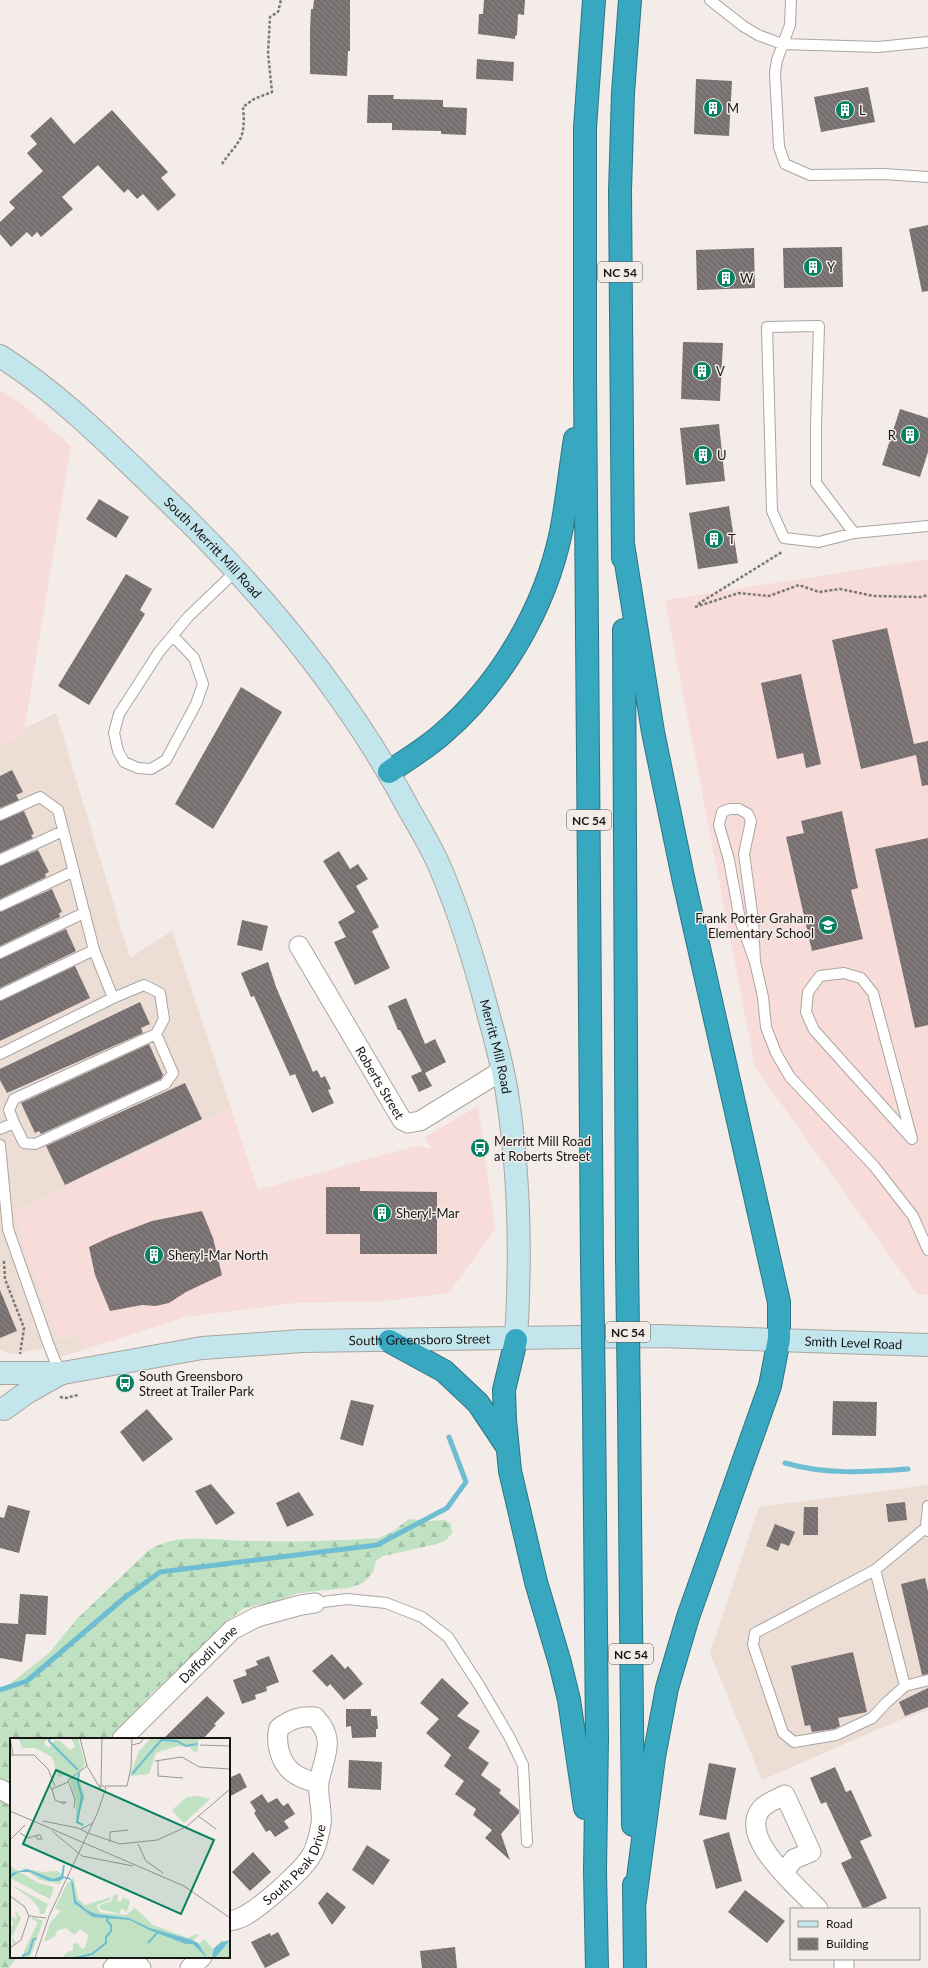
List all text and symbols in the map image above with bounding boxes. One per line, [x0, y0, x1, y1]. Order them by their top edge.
building icon: M [702, 97, 724, 119]
building icon: L [834, 99, 856, 121]
place label: M [727, 100, 739, 116]
place label: L [859, 102, 866, 118]
building icon: Y [802, 256, 824, 278]
place label: Y [827, 259, 836, 275]
road number: NC 54 [598, 262, 642, 282]
building icon: W [715, 267, 737, 289]
place label: W [740, 270, 754, 286]
building icon: V [691, 360, 713, 382]
place label: V [716, 363, 725, 379]
building icon: R [899, 424, 921, 446]
place label: R [888, 427, 897, 443]
building icon: U [692, 444, 714, 466]
place label: U [717, 447, 727, 463]
street label: South Merritt Mill Road [161, 494, 265, 601]
building icon: T [703, 528, 725, 550]
place label: T [728, 531, 736, 547]
road number: NC 54 [567, 810, 611, 830]
place label: Frank Porter Graham Elementary School [695, 910, 814, 941]
school or university icon: Frank Porter Graham Elementary School [817, 914, 839, 936]
street label: Merritt Mill Road [477, 997, 515, 1095]
street label: Roberts Street [352, 1044, 408, 1122]
place label: Merritt Mill Road at Roberts Street [494, 1133, 591, 1164]
bus stop icon: Merritt Mill Road at Roberts Street [469, 1137, 491, 1159]
building icon: Sheryl-Mar [371, 1202, 393, 1224]
place label: Sheryl-Mar [396, 1205, 460, 1221]
building icon: Sheryl-Mar North [143, 1244, 165, 1266]
place label: Sheryl-Mar North [168, 1247, 268, 1263]
road number: NC 54 [606, 1322, 650, 1342]
street label: South Greensboro Street [349, 1330, 491, 1348]
street label: Smith Level Road [804, 1333, 902, 1352]
place label: South Greensboro Street at Trailer Park [139, 1368, 254, 1399]
bus stop icon: South Greensboro Street at Trailer Park [114, 1372, 136, 1394]
street label: Daffodil Lane [175, 1621, 239, 1686]
road number: NC 54 [609, 1644, 653, 1664]
inset map [10, 1738, 230, 1958]
street label: South Peak Drive [259, 1823, 329, 1908]
legend [790, 1908, 920, 1960]
text: Road [826, 1916, 853, 1931]
text: Building [826, 1936, 869, 1951]

